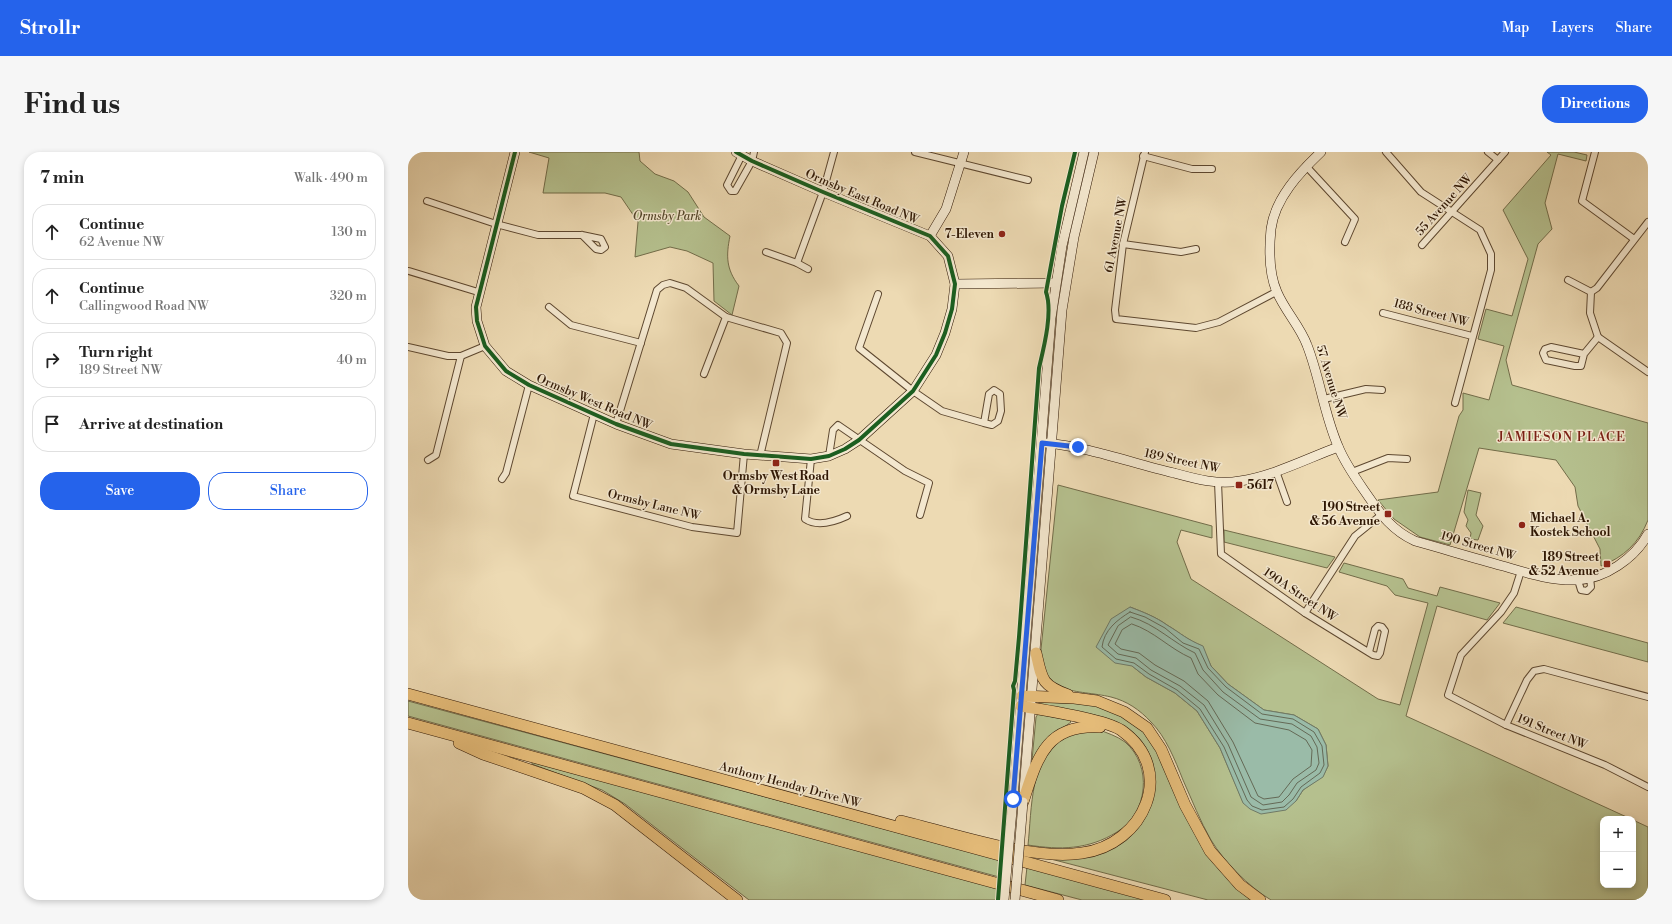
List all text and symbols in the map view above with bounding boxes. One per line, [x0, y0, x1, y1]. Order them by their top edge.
text: Strollr [20, 16, 81, 40]
text: Map [1502, 19, 1529, 37]
text: Layers [1551, 19, 1594, 37]
text: Share [1616, 19, 1652, 37]
button: Directions [1542, 85, 1648, 123]
text: Find us [24, 87, 120, 122]
street label: Ormsby East Road NW [803, 166, 922, 228]
text: 7 min [40, 167, 84, 189]
text: Walk · 490 m [294, 170, 368, 186]
street label: 55 Avenue NW [1412, 170, 1476, 239]
street label: 61 Avenue NW [1101, 195, 1131, 274]
park label: Ormsby Park [633, 209, 701, 224]
text: Continue [79, 215, 144, 234]
icon: ahead [41, 221, 63, 243]
text: 130 m [332, 224, 367, 240]
place label: 7-Eleven [944, 227, 995, 242]
marker: 7-Eleven [997, 229, 1007, 239]
text: 62 Avenue NW [79, 234, 164, 250]
text: Continue [79, 279, 144, 298]
icon: ahead [41, 285, 63, 307]
text: 320 m [330, 288, 367, 304]
street label: 188 Street NW [1392, 296, 1471, 330]
text: Callingwood Road NW [79, 298, 209, 314]
text: Turn right [79, 343, 153, 362]
street label: 57 Avenue NW [1313, 343, 1350, 422]
icon: right [41, 349, 63, 371]
text: 40 m [337, 352, 367, 368]
text: 189 Street NW [79, 362, 162, 378]
street label: Ormsby West Road NW [534, 371, 655, 434]
icon: arrive [41, 413, 63, 435]
text: Arrive at destination [79, 415, 223, 434]
district label: JAMIESON PLACE [1497, 429, 1626, 445]
route end [1069, 438, 1087, 456]
street label: 189 Street NW [1143, 446, 1222, 477]
marker: Ormsby West Road & Ormsby Lane [771, 458, 781, 468]
place label: Ormsby West Road & Ormsby Lane [723, 469, 830, 498]
button: Save [40, 472, 200, 510]
button: Share [208, 472, 368, 510]
place label: 5617 [1247, 478, 1274, 493]
marker: 5617 [1234, 480, 1244, 490]
street label: Ormsby Lane NW [606, 486, 703, 524]
place label: 190 Street & 56 Avenue [1310, 500, 1381, 529]
marker: 190 Street & 56 Avenue [1383, 509, 1393, 519]
place label: Michael A. Kostek School [1530, 511, 1611, 540]
marker: Michael A. Kostek School [1517, 520, 1527, 530]
street label: 190 Street NW [1439, 528, 1518, 564]
place label: 189 Street & 52 Avenue [1529, 550, 1600, 579]
marker: 189 Street & 52 Avenue [1602, 559, 1612, 569]
street label: 190A Street NW [1260, 565, 1341, 626]
street label: 191 Street NW [1515, 711, 1590, 753]
street label: Anthony Henday Drive NW [717, 759, 863, 811]
route start [1004, 790, 1022, 808]
map controls [1600, 816, 1636, 888]
button: + [1600, 816, 1636, 852]
button: − [1600, 852, 1636, 888]

